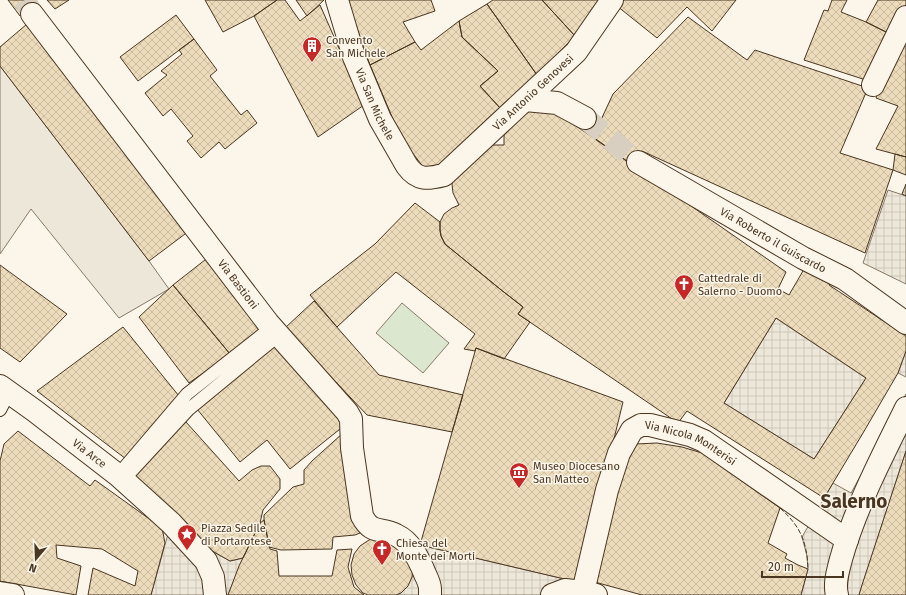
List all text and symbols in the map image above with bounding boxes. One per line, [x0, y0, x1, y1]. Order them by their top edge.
place label: Convento San Michele [326, 34, 386, 60]
building icon: Convento San Michele [301, 35, 323, 63]
street label: Via Antonio Genovesi [490, 52, 576, 133]
street label: Via San Michele [352, 66, 397, 143]
street label: Via Roberto il Guiscardo [717, 205, 828, 275]
street label: Via Bastioni [215, 257, 261, 312]
place label: Cattedrale di Salerno - Duomo [698, 272, 782, 298]
church icon: Cattedrale di Salerno - Duomo [673, 273, 695, 301]
street label: Via Nicola Monterisi [645, 419, 738, 468]
street label: Via Arce [70, 436, 109, 471]
place label: Museo Diocesano San Matteo [533, 460, 620, 486]
museum icon: Museo Diocesano San Matteo [508, 461, 530, 489]
district label: Salerno [821, 490, 887, 513]
place label: Piazza Sedile di Portarotese [201, 522, 271, 548]
place icon: Piazza Sedile di Portarotese [176, 523, 198, 551]
place label: Chiesa del Monte dei Morti [396, 537, 475, 563]
church icon: Chiesa del Monte dei Morti [371, 538, 393, 566]
north arrow [16, 539, 56, 579]
scale bar [762, 553, 843, 579]
text: 20 m [768, 560, 794, 574]
text: N [27, 561, 38, 575]

